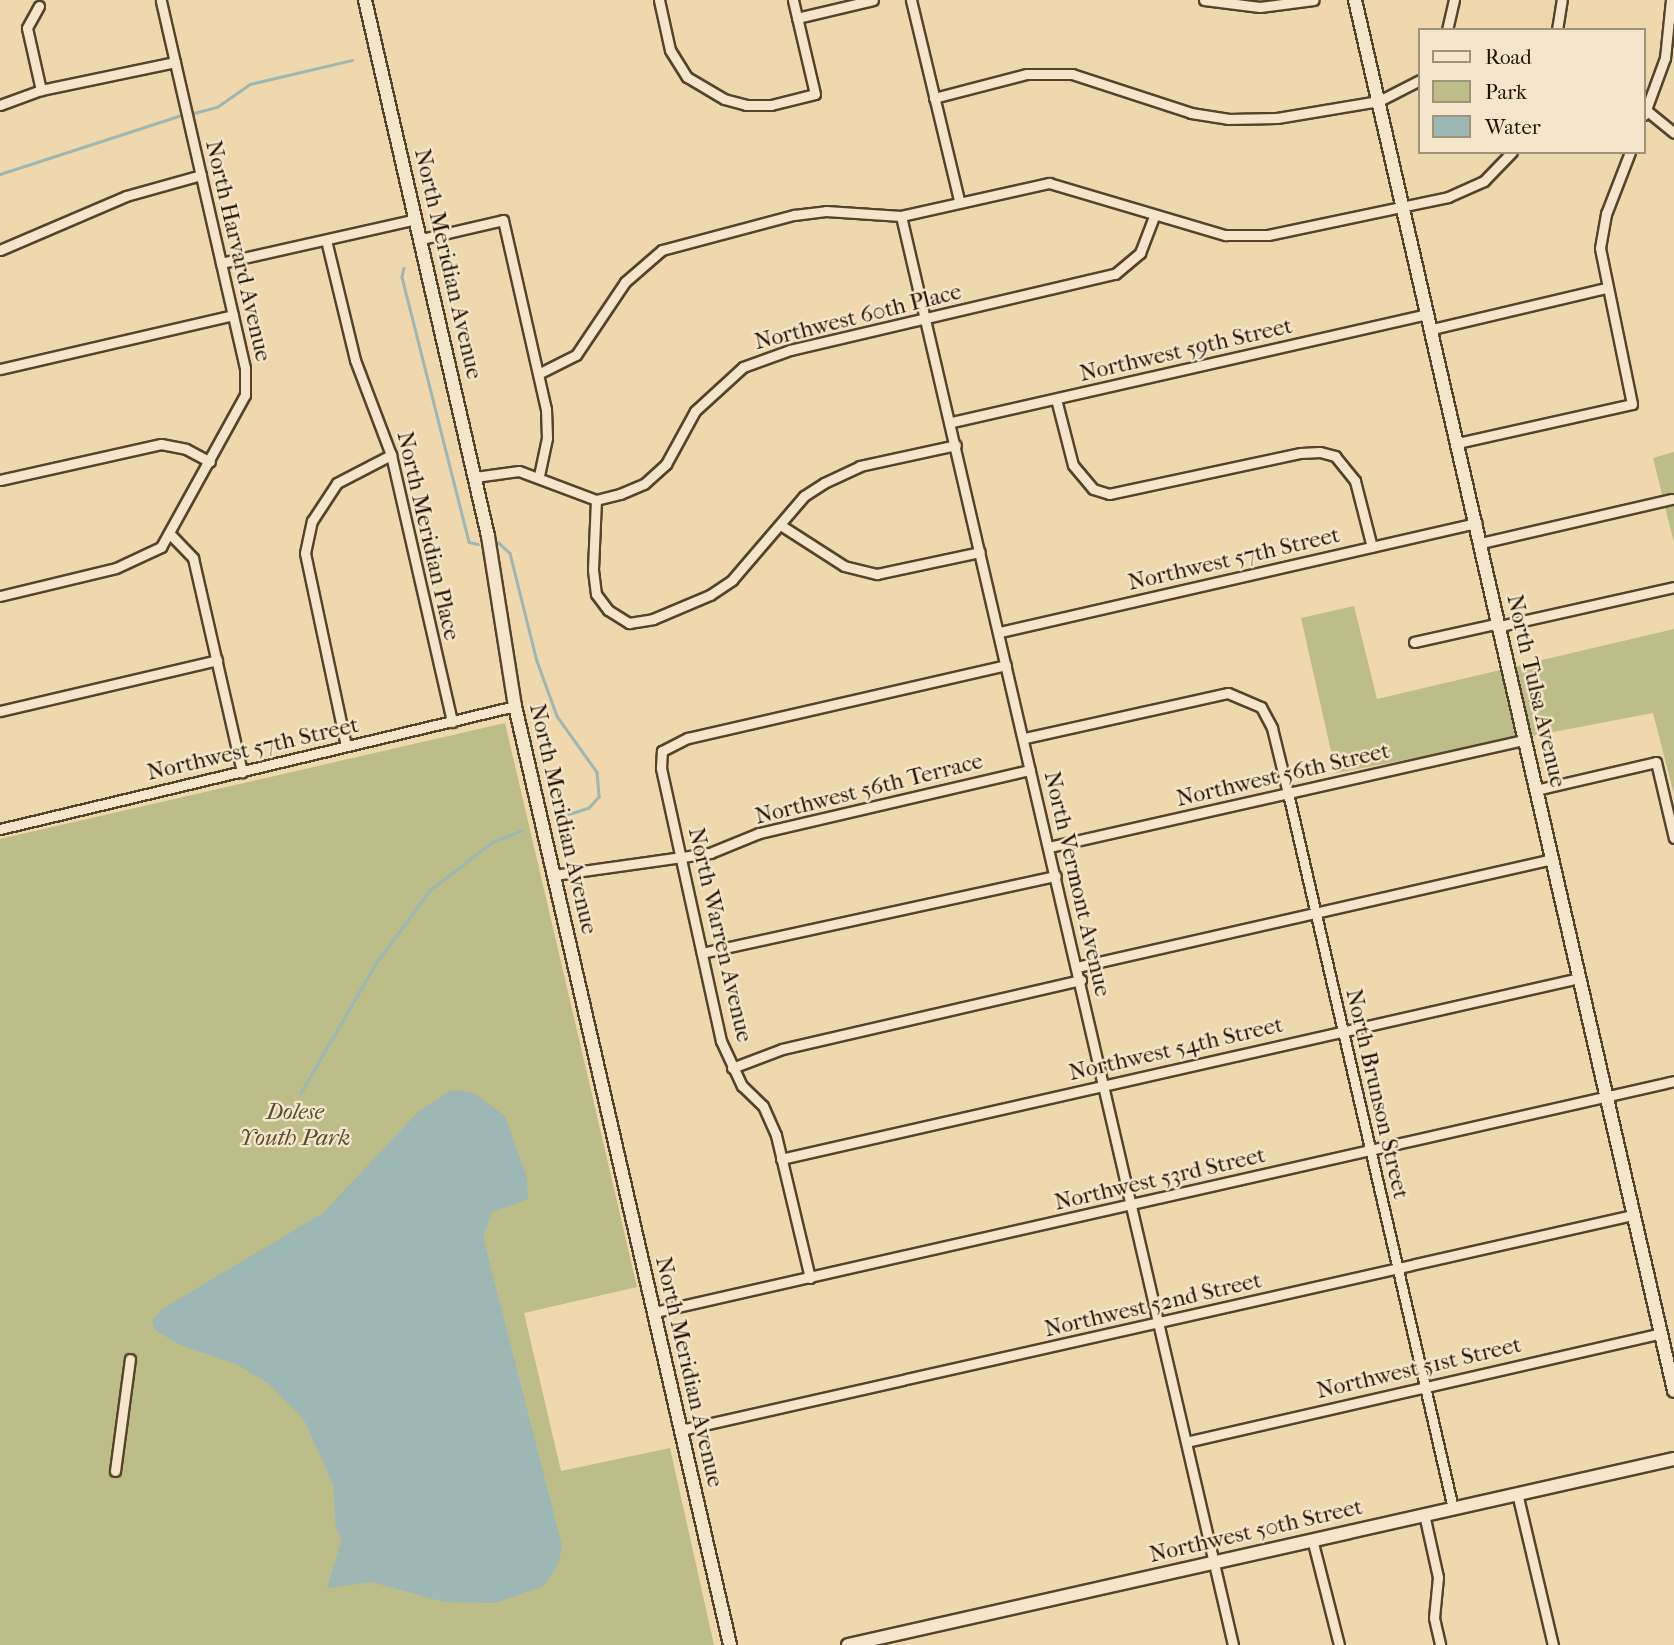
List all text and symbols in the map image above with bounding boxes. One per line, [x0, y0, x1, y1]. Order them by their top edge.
legend [1418, 28, 1646, 154]
text: Road [1485, 45, 1532, 69]
text: Park [1485, 80, 1527, 104]
text: Water [1485, 115, 1541, 139]
street label: North Harvard Avenue [199, 138, 277, 364]
street label: North Meridian Avenue [408, 146, 488, 382]
street label: Northwest 60th Place [752, 278, 964, 356]
street label: Northwest 59th Street [1077, 312, 1295, 388]
street label: North Meridian Place [391, 429, 465, 643]
street label: Northwest 57th Street [1125, 521, 1343, 597]
street label: North Tulsa Avenue [1500, 592, 1572, 790]
street label: North Meridian Avenue [523, 701, 603, 937]
street label: Northwest 57th Street [144, 711, 362, 787]
street label: Northwest 56th Street [1174, 737, 1392, 813]
street label: Northwest 56th Terrace [752, 747, 986, 831]
street label: North Vermont Avenue [1038, 769, 1116, 999]
street label: North Warren Avenue [682, 825, 758, 1045]
street label: North Brunson Street [1339, 986, 1415, 1202]
street label: Northwest 54th Street [1066, 1011, 1286, 1087]
park label: Dolese Youth Park [240, 1098, 350, 1152]
street label: Northwest 53rd Street [1052, 1141, 1268, 1217]
street label: North Meridian Avenue [649, 1254, 729, 1490]
street label: Northwest 52nd Street [1042, 1267, 1264, 1343]
street label: Northwest 51st Street [1314, 1331, 1524, 1405]
street label: Northwest 50th Street [1147, 1493, 1365, 1569]

